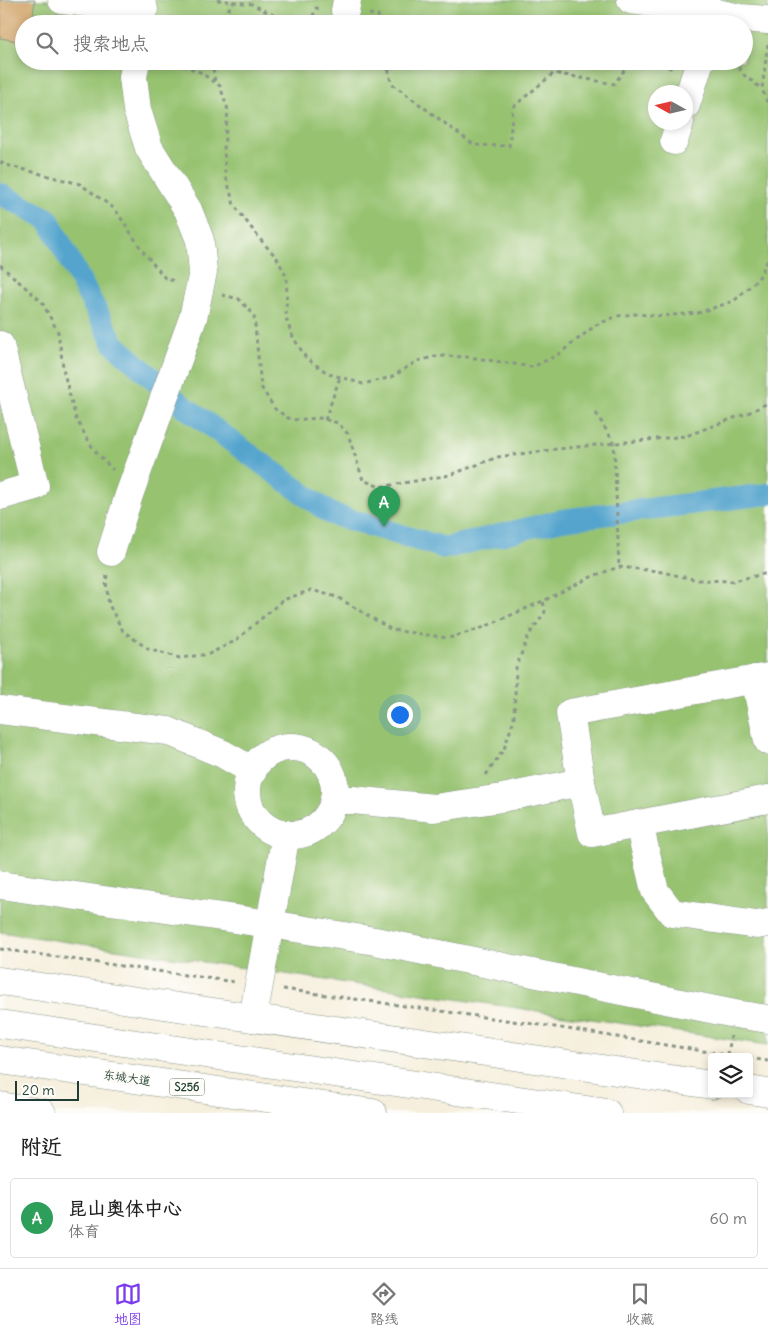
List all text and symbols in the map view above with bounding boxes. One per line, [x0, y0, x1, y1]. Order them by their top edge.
search box [15, 15, 753, 70]
icon: search [33, 29, 61, 57]
text: 搜索地点 [73, 31, 149, 55]
north arrow [648, 85, 693, 130]
pin: A [368, 486, 400, 527]
your location [387, 702, 413, 728]
map controls [708, 1053, 753, 1098]
button: layers [708, 1053, 753, 1098]
street label: 东城大道 [102, 1067, 152, 1088]
scale bar [15, 1078, 79, 1101]
road number: S256 [170, 1078, 204, 1096]
text: 20 m [22, 1081, 55, 1099]
text: 附近 [20, 1133, 62, 1160]
text: 昆山奥体中心 [68, 1196, 182, 1220]
text: A [32, 1208, 42, 1228]
text: 60 m [709, 1208, 747, 1228]
text: 体育 [68, 1221, 100, 1241]
tab: 地图 [114, 1280, 142, 1328]
tab: 路线 [370, 1280, 398, 1328]
tab: 收藏 [626, 1280, 654, 1328]

